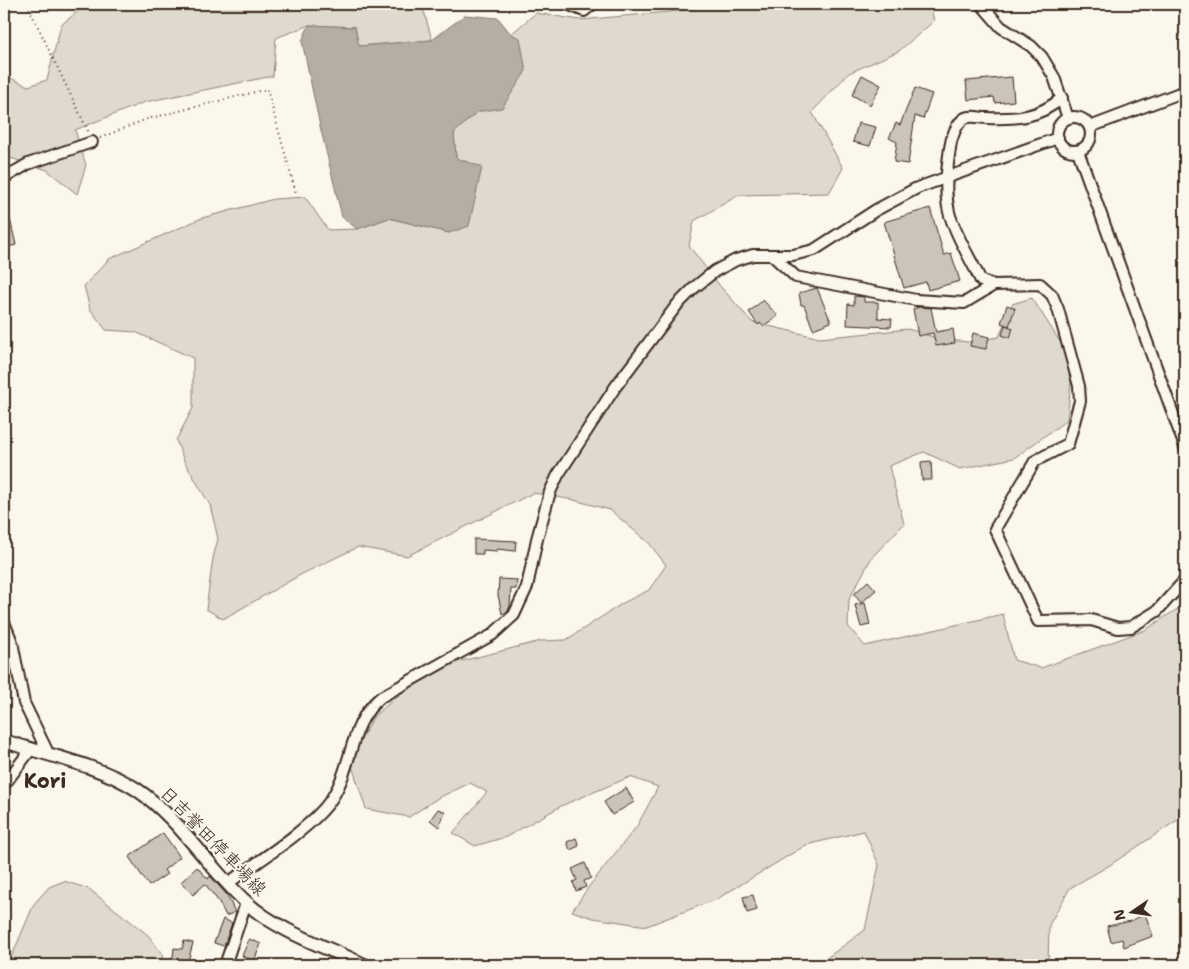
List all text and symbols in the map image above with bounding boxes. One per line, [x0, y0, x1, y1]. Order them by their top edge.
district label: Kori [24, 768, 66, 794]
street label: 日吉誉田停車場線 [154, 781, 272, 901]
north arrow [1106, 886, 1156, 936]
text: N [1109, 907, 1129, 922]

